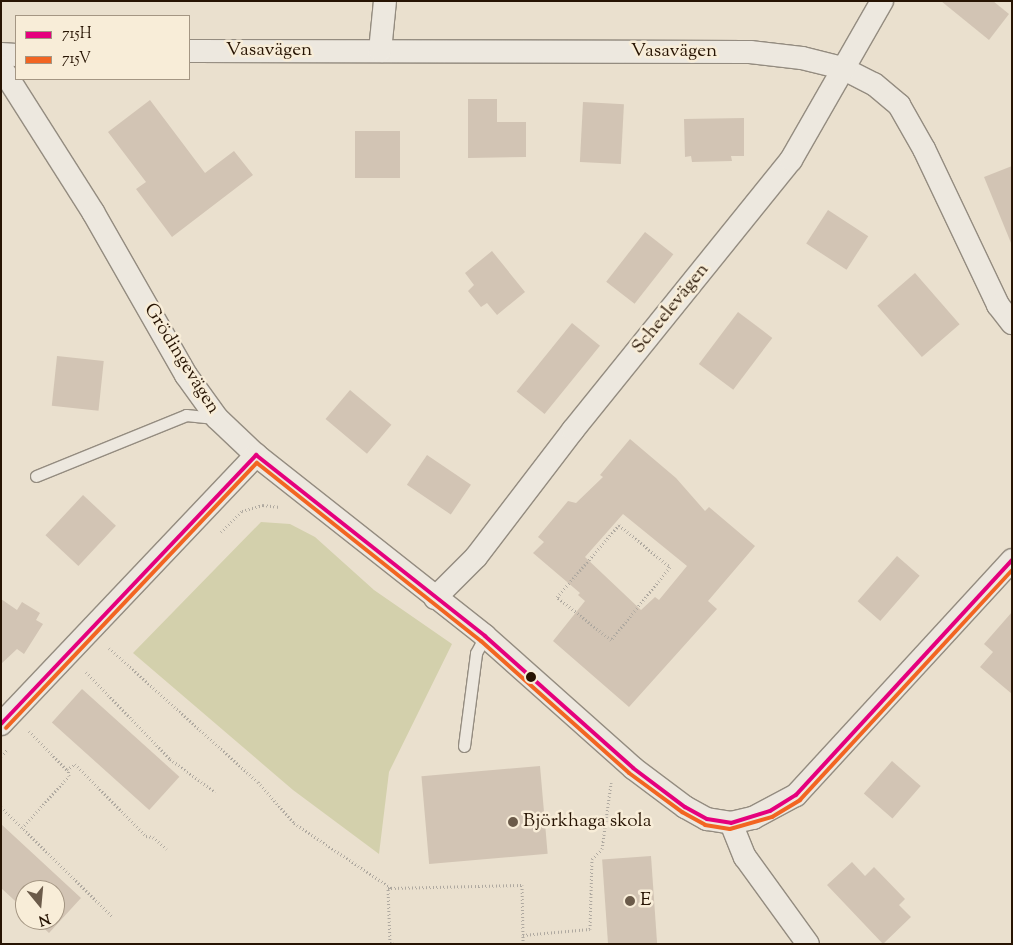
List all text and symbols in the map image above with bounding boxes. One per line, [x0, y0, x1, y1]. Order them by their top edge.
legend [15, 15, 190, 80]
text: 715H [62, 24, 92, 45]
street label: Vasavägen [226, 40, 312, 62]
street label: Vasavägen [631, 41, 717, 63]
text: 715V [62, 49, 91, 70]
street label: Scheelevägen [628, 259, 714, 359]
street label: Grödingevägen [138, 300, 224, 418]
unlabelled marker [526, 672, 536, 682]
place label: Björkhaga skola [523, 811, 652, 833]
marker: Björkhaga skola [507, 816, 519, 828]
north arrow [15, 880, 65, 930]
place label: E [640, 890, 651, 912]
marker: E [624, 895, 636, 907]
text: N [36, 907, 52, 930]

